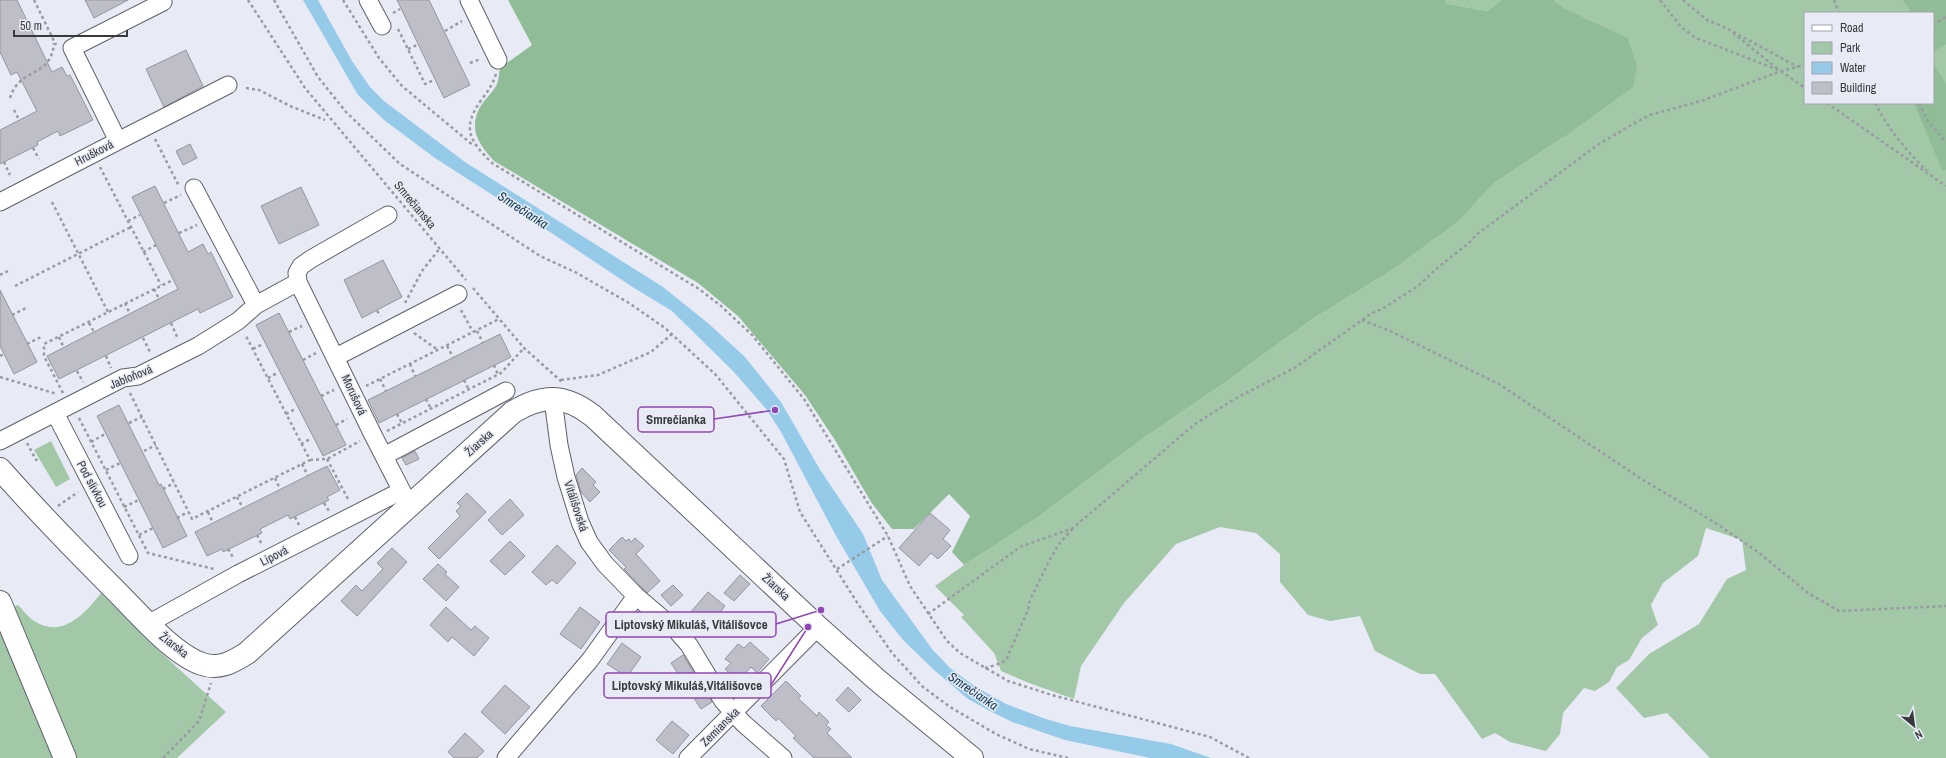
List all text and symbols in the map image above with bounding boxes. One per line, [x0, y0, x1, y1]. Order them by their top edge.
scale bar [14, 12, 127, 38]
legend [1804, 12, 1934, 104]
text: 50 m [20, 18, 42, 34]
text: Road [1840, 20, 1864, 36]
text: Park [1840, 40, 1860, 56]
text: Water [1840, 60, 1867, 76]
text: Building [1840, 80, 1877, 96]
street label: Hrušková [72, 136, 117, 170]
street label: Smrečianska [390, 178, 440, 233]
water label: Smrečianka [495, 187, 552, 233]
street label: Jabloňová [107, 361, 155, 393]
street label: Morušová [338, 372, 371, 418]
callout: Smrečianka [638, 407, 714, 432]
text: Smrečianka [646, 411, 706, 428]
street label: Žiarska [461, 426, 497, 460]
street label: Pod slivkou [73, 458, 111, 510]
street label: Vitálišovská [560, 478, 592, 534]
street label: Lipová [257, 542, 291, 570]
street label: Žiarska [759, 570, 794, 604]
callout: Liptovský Mikuláš, Vitálišovce [606, 612, 776, 637]
text: Liptovský Mikuláš, Vitálišovce [614, 616, 768, 633]
street label: Žiarska [156, 629, 192, 662]
water label: Smrečianka [945, 668, 1001, 714]
callout: Liptovský Mikuláš,Vitálišovce [604, 673, 771, 698]
text: Liptovský Mikuláš,Vitálišovce [612, 677, 762, 694]
street label: Zemianska [697, 704, 743, 750]
north arrow [1894, 706, 1934, 746]
text: N [1913, 727, 1925, 742]

